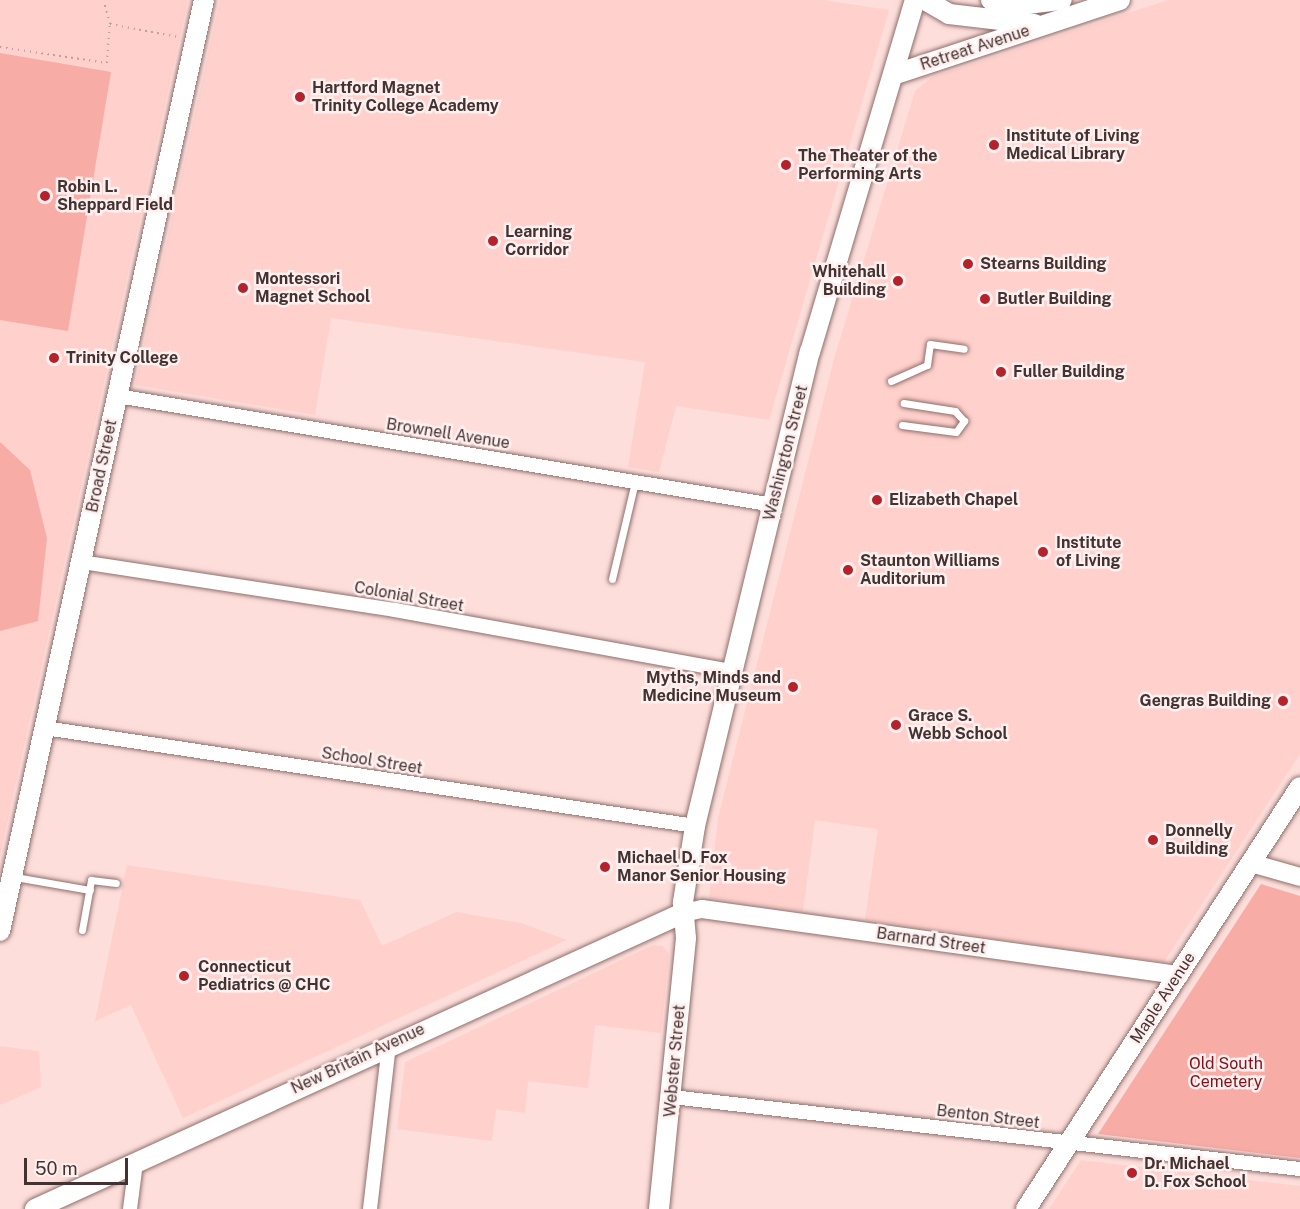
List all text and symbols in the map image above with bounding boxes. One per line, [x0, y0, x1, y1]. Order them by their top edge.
street label: Retreat Avenue [918, 21, 1032, 75]
place label: Hartford Magnet Trinity College Academy [312, 78, 499, 116]
marker: Hartford Magnet Trinity College Academy [293, 90, 307, 104]
place label: Institute of Living Medical Library [1006, 126, 1140, 164]
marker: Institute of Living Medical Library [987, 138, 1001, 152]
place label: The Theater of the Performing Arts [798, 146, 938, 184]
marker: The Theater of the Performing Arts [779, 158, 793, 172]
place label: Robin L. Sheppard Field [57, 177, 173, 215]
marker: Robin L. Sheppard Field [38, 189, 52, 203]
place label: Learning Corridor [505, 222, 572, 260]
marker: Learning Corridor [486, 234, 500, 248]
place label: Stearns Building [980, 254, 1107, 274]
marker: Stearns Building [961, 257, 975, 271]
place label: Whitehall Building [812, 262, 886, 300]
place label: Montessori Magnet School [255, 269, 370, 307]
marker: Whitehall Building [891, 274, 905, 288]
marker: Montessori Magnet School [236, 281, 250, 295]
place label: Butler Building [997, 289, 1112, 309]
marker: Butler Building [978, 292, 992, 306]
place label: Trinity College [66, 348, 178, 368]
marker: Trinity College [47, 351, 61, 365]
place label: Fuller Building [1013, 362, 1125, 382]
marker: Fuller Building [994, 365, 1008, 379]
street label: Washington Street [760, 383, 812, 523]
street label: Brownell Avenue [385, 415, 511, 453]
street label: Broad Street [83, 418, 121, 514]
place label: Elizabeth Chapel [889, 490, 1018, 510]
marker: Elizabeth Chapel [870, 493, 884, 507]
place label: Institute of Living [1056, 533, 1121, 571]
marker: Institute of Living [1034, 543, 1052, 561]
place label: Staunton Williams Auditorium [860, 551, 1000, 589]
marker: Staunton Williams Auditorium [841, 563, 855, 577]
street label: Colonial Street [353, 578, 465, 616]
place label: Myths, Minds and Medicine Museum [642, 668, 781, 706]
marker: Myths, Minds and Medicine Museum [786, 680, 800, 694]
place label: Gengras Building [1139, 691, 1271, 711]
marker: Gengras Building [1276, 694, 1290, 708]
place label: Grace S. Webb School [908, 706, 1008, 744]
marker: Grace S. Webb School [889, 718, 903, 732]
street label: School Street [320, 744, 424, 778]
place label: Donnelly Building [1165, 821, 1233, 859]
marker: Donnelly Building [1146, 833, 1160, 847]
place label: Michael D. Fox Manor Senior Housing [617, 848, 786, 886]
marker: Michael D. Fox Manor Senior Housing [598, 860, 612, 874]
street label: Barnard Street [875, 924, 987, 958]
street label: Maple Avenue [1126, 949, 1200, 1047]
place label: Connecticut Pediatrics @ CHC [198, 957, 331, 995]
marker: Connecticut Pediatrics @ CHC [175, 967, 193, 985]
street label: Webster Street [661, 1004, 689, 1118]
street label: New Britain Avenue [288, 1020, 428, 1098]
park label: Old South Cemetery [1189, 1054, 1263, 1092]
street label: Benton Street [935, 1101, 1041, 1133]
scale bar [27, 1146, 130, 1184]
place label: Dr. Michael D. Fox School [1144, 1154, 1247, 1192]
text: 50 m [35, 1158, 78, 1179]
marker: Dr. Michael D. Fox School [1125, 1166, 1139, 1180]

